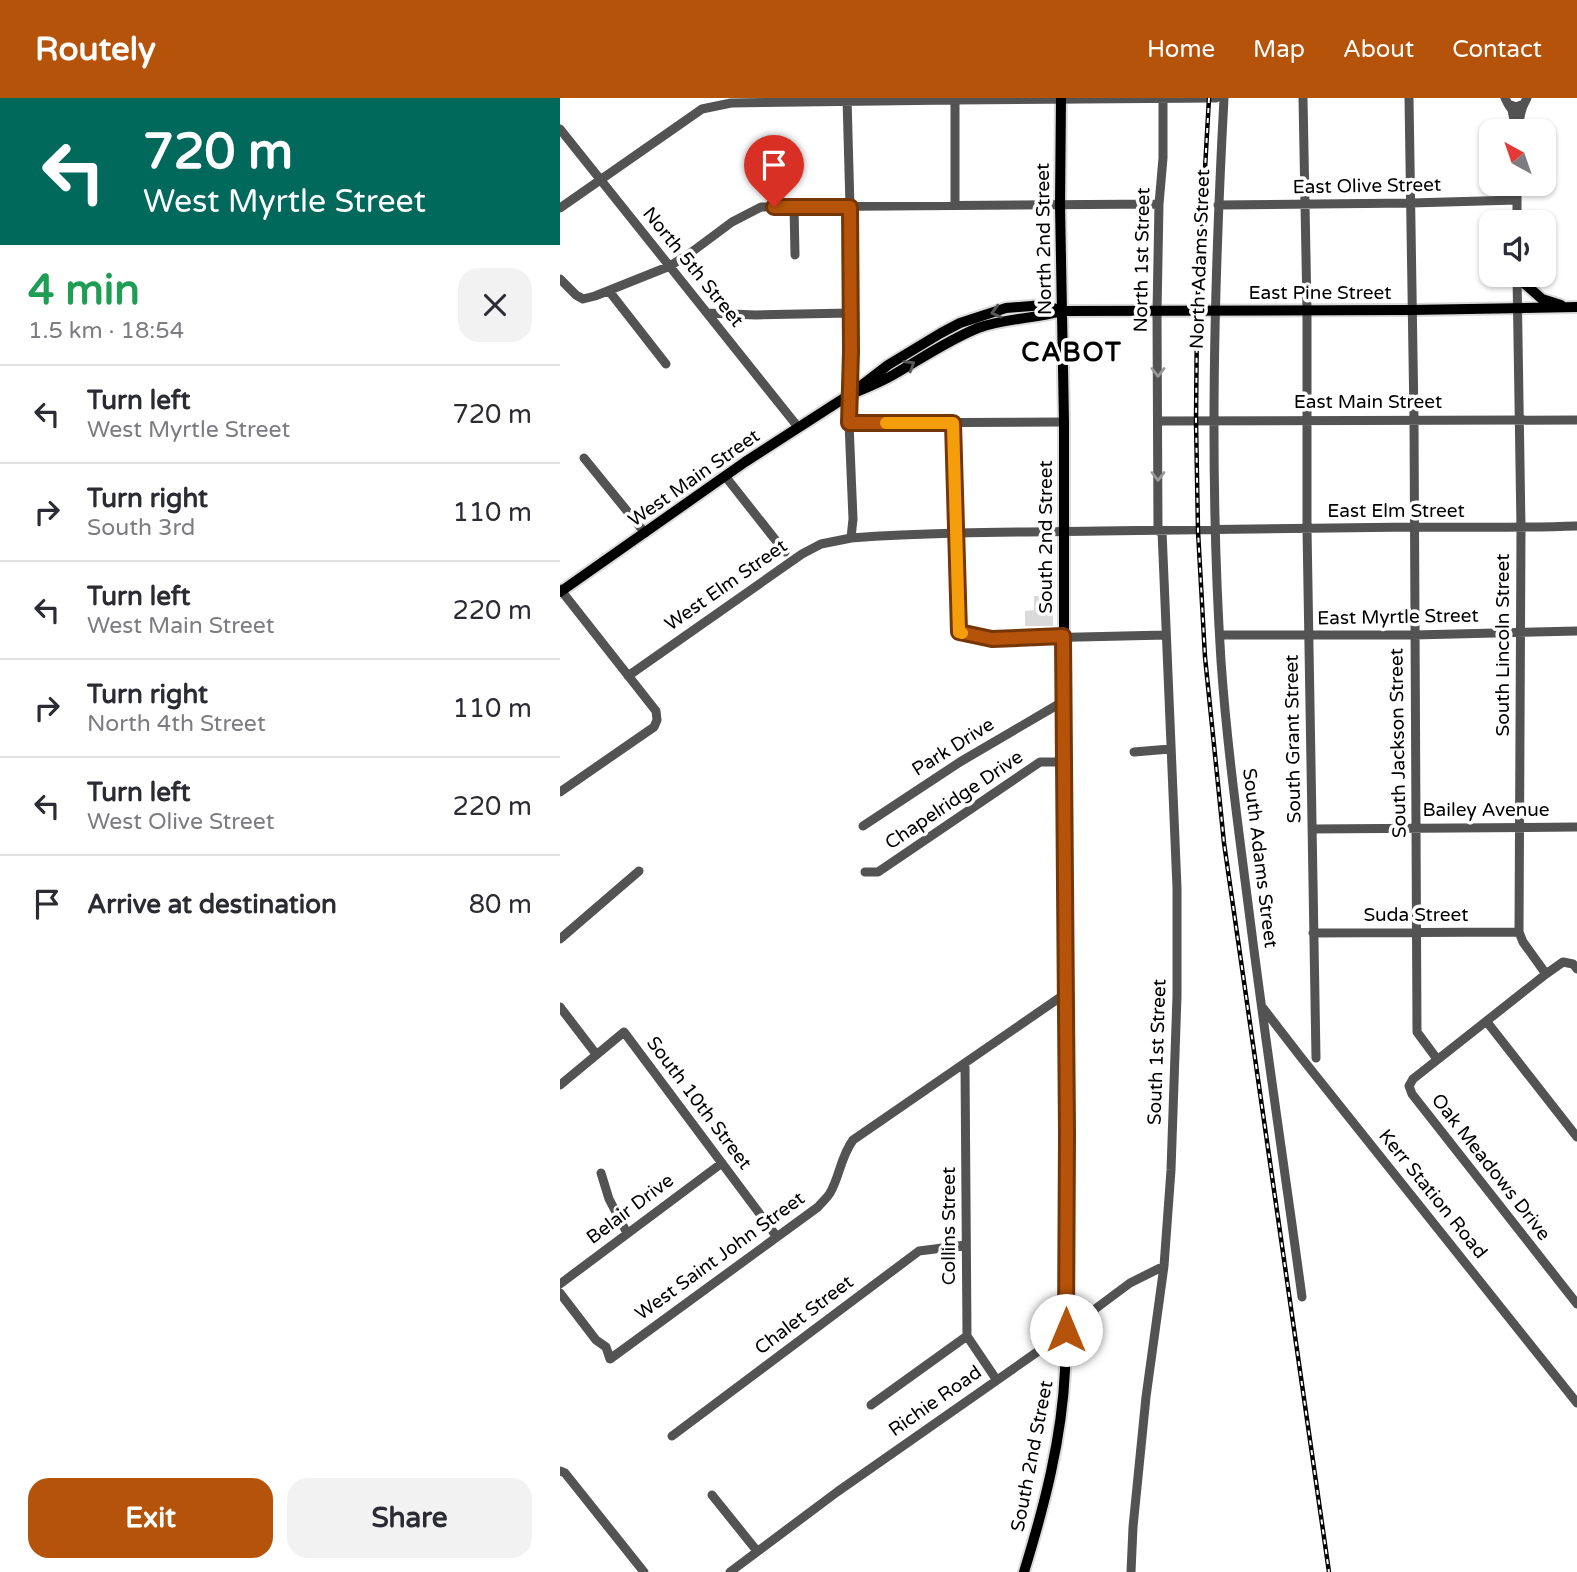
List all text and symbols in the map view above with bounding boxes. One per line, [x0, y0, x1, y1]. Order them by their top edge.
text: Routely [35, 30, 156, 69]
text: Home [1147, 35, 1215, 64]
text: Map [1253, 35, 1305, 64]
text: About [1343, 35, 1414, 64]
text: Contact [1452, 35, 1542, 64]
north arrow [1479, 119, 1556, 196]
map controls [1479, 119, 1556, 287]
text: 720 m [143, 123, 293, 182]
icon: left [28, 126, 119, 217]
pin [744, 135, 804, 207]
icon: arrive [755, 146, 793, 184]
street label: North 2nd Street [1032, 163, 1056, 315]
street label: North Adams Street [1186, 169, 1214, 349]
street label: East Olive Street [1293, 174, 1441, 198]
text: West Myrtle Street [143, 183, 426, 221]
street label: North 1st Street [1130, 187, 1154, 333]
street label: North 5th Street [638, 203, 748, 331]
button: sound [1479, 210, 1556, 287]
text: 4 min [28, 265, 140, 316]
button: close [458, 268, 532, 342]
street label: East Pine Street [1249, 282, 1391, 304]
one-way arrow [990, 303, 1002, 318]
text: 1.5 km · 18:54 [28, 317, 184, 345]
district label: CABOT [1021, 337, 1123, 368]
one-way arrow [903, 360, 916, 373]
one-way arrow [1150, 367, 1166, 378]
text: Turn left [87, 385, 190, 416]
street label: East Main Street [1294, 391, 1442, 413]
icon: left [28, 395, 66, 433]
text: 720 m [452, 399, 532, 430]
text: West Myrtle Street [87, 416, 290, 444]
street label: West Main Street [624, 425, 764, 531]
street label: South 2nd Street [1035, 460, 1057, 614]
one-way arrow [1150, 471, 1166, 481]
text: Turn right [87, 483, 208, 514]
icon: right [28, 493, 66, 531]
text: 110 m [452, 497, 532, 528]
street label: East Elm Street [1327, 500, 1465, 522]
text: South 3rd [87, 514, 195, 542]
street label: West Elm Street [661, 535, 791, 635]
street label: South Lincoln Street [1492, 554, 1514, 737]
text: Turn left [87, 581, 190, 612]
icon: left [28, 591, 66, 629]
text: 220 m [452, 595, 532, 626]
street label: East Myrtle Street [1317, 605, 1479, 629]
text: West Main Street [87, 612, 275, 640]
street label: South Jackson Street [1385, 648, 1411, 838]
street label: South Grant Street [1281, 654, 1305, 824]
text: Turn right [87, 679, 208, 710]
icon: right [28, 689, 66, 727]
text: 110 m [452, 693, 532, 724]
text: North 4th Street [87, 710, 266, 738]
street label: Park Drive [908, 713, 998, 781]
street label: Chapelridge Drive [881, 746, 1027, 854]
street label: South Adams Street [1238, 767, 1282, 949]
text: Turn left [87, 777, 190, 808]
icon: left [28, 787, 66, 825]
text: 220 m [452, 791, 532, 822]
street label: Bailey Avenue [1422, 799, 1550, 821]
text: West Olive Street [87, 808, 275, 836]
icon: arrive [28, 885, 66, 923]
text: Arrive at destination [87, 889, 337, 920]
text: 80 m [469, 889, 532, 920]
street label: Suda Street [1363, 904, 1469, 926]
street label: South 1st Street [1143, 979, 1171, 1125]
street label: South 10th Street [642, 1032, 756, 1174]
street label: Oak Meadows Drive [1427, 1089, 1555, 1245]
street label: Kerr Station Road [1374, 1125, 1492, 1263]
street label: Collins Street [938, 1167, 960, 1285]
street label: Belair Drive [582, 1169, 678, 1249]
street label: West Saint John Street [631, 1187, 809, 1325]
street label: Chalet Street [750, 1271, 858, 1359]
position arrow [1029, 1293, 1103, 1367]
street label: Richie Road [884, 1361, 986, 1441]
street label: South 2nd Street [1007, 1379, 1057, 1533]
button: Exit [28, 1478, 273, 1558]
button: Share [287, 1478, 532, 1558]

